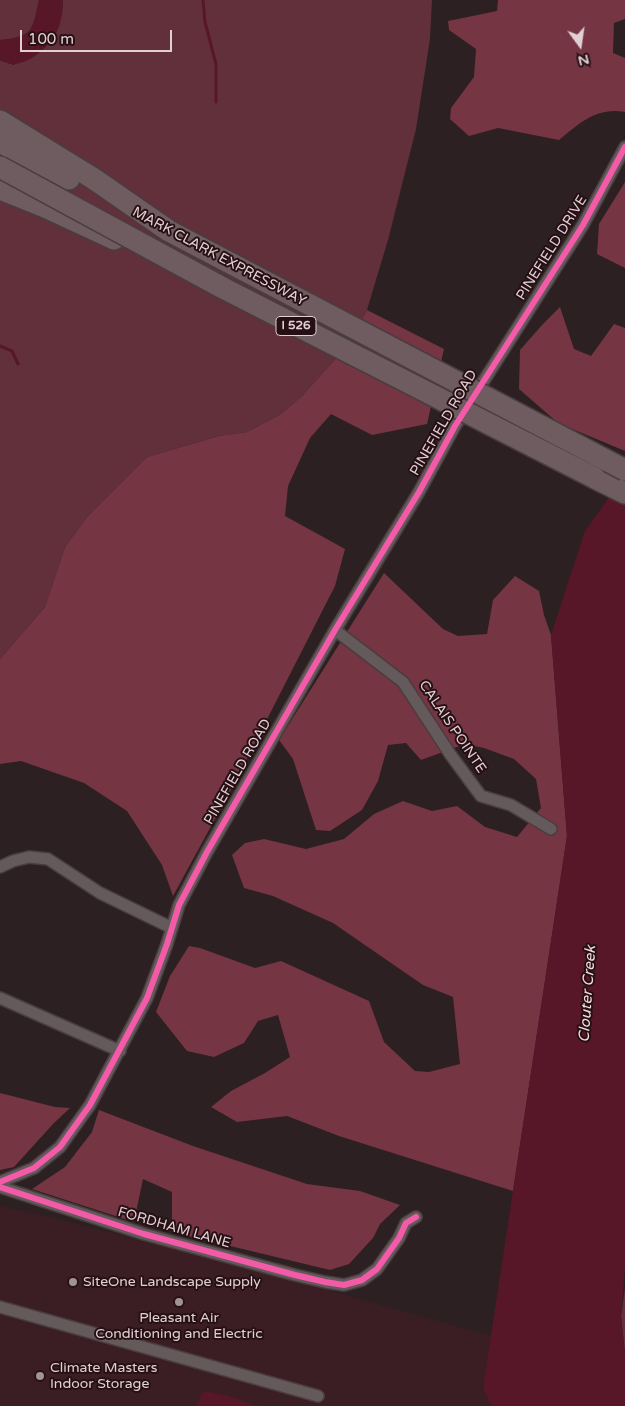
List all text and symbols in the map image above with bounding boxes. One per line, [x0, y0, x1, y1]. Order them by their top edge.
scale bar [22, 20, 175, 52]
north arrow [555, 20, 605, 70]
text: 100 m [28, 30, 74, 48]
text: N [576, 50, 591, 70]
street label: PINEFIELD DRIVE [513, 193, 591, 303]
street label: MARK CLARK EXPRESSWAY [129, 204, 309, 310]
road number: I 526 [276, 316, 316, 336]
street label: PINEFIELD ROAD [407, 367, 481, 479]
street label: CALAIS POINTE [415, 677, 489, 777]
street label: PINEFIELD ROAD [201, 716, 275, 828]
water label: Clouter Creek [576, 945, 600, 1043]
street label: FORDHAM LANE [116, 1204, 232, 1252]
place label: SiteOne Landscape Supply [83, 1274, 261, 1290]
marker: SiteOne Landscape Supply [67, 1276, 79, 1288]
marker: Pleasant Air Conditioning and Electric [173, 1296, 185, 1308]
place label: Pleasant Air Conditioning and Electric [95, 1310, 263, 1342]
place label: Climate Masters Indoor Storage [50, 1360, 157, 1392]
marker: Climate Masters Indoor Storage [34, 1370, 46, 1382]

